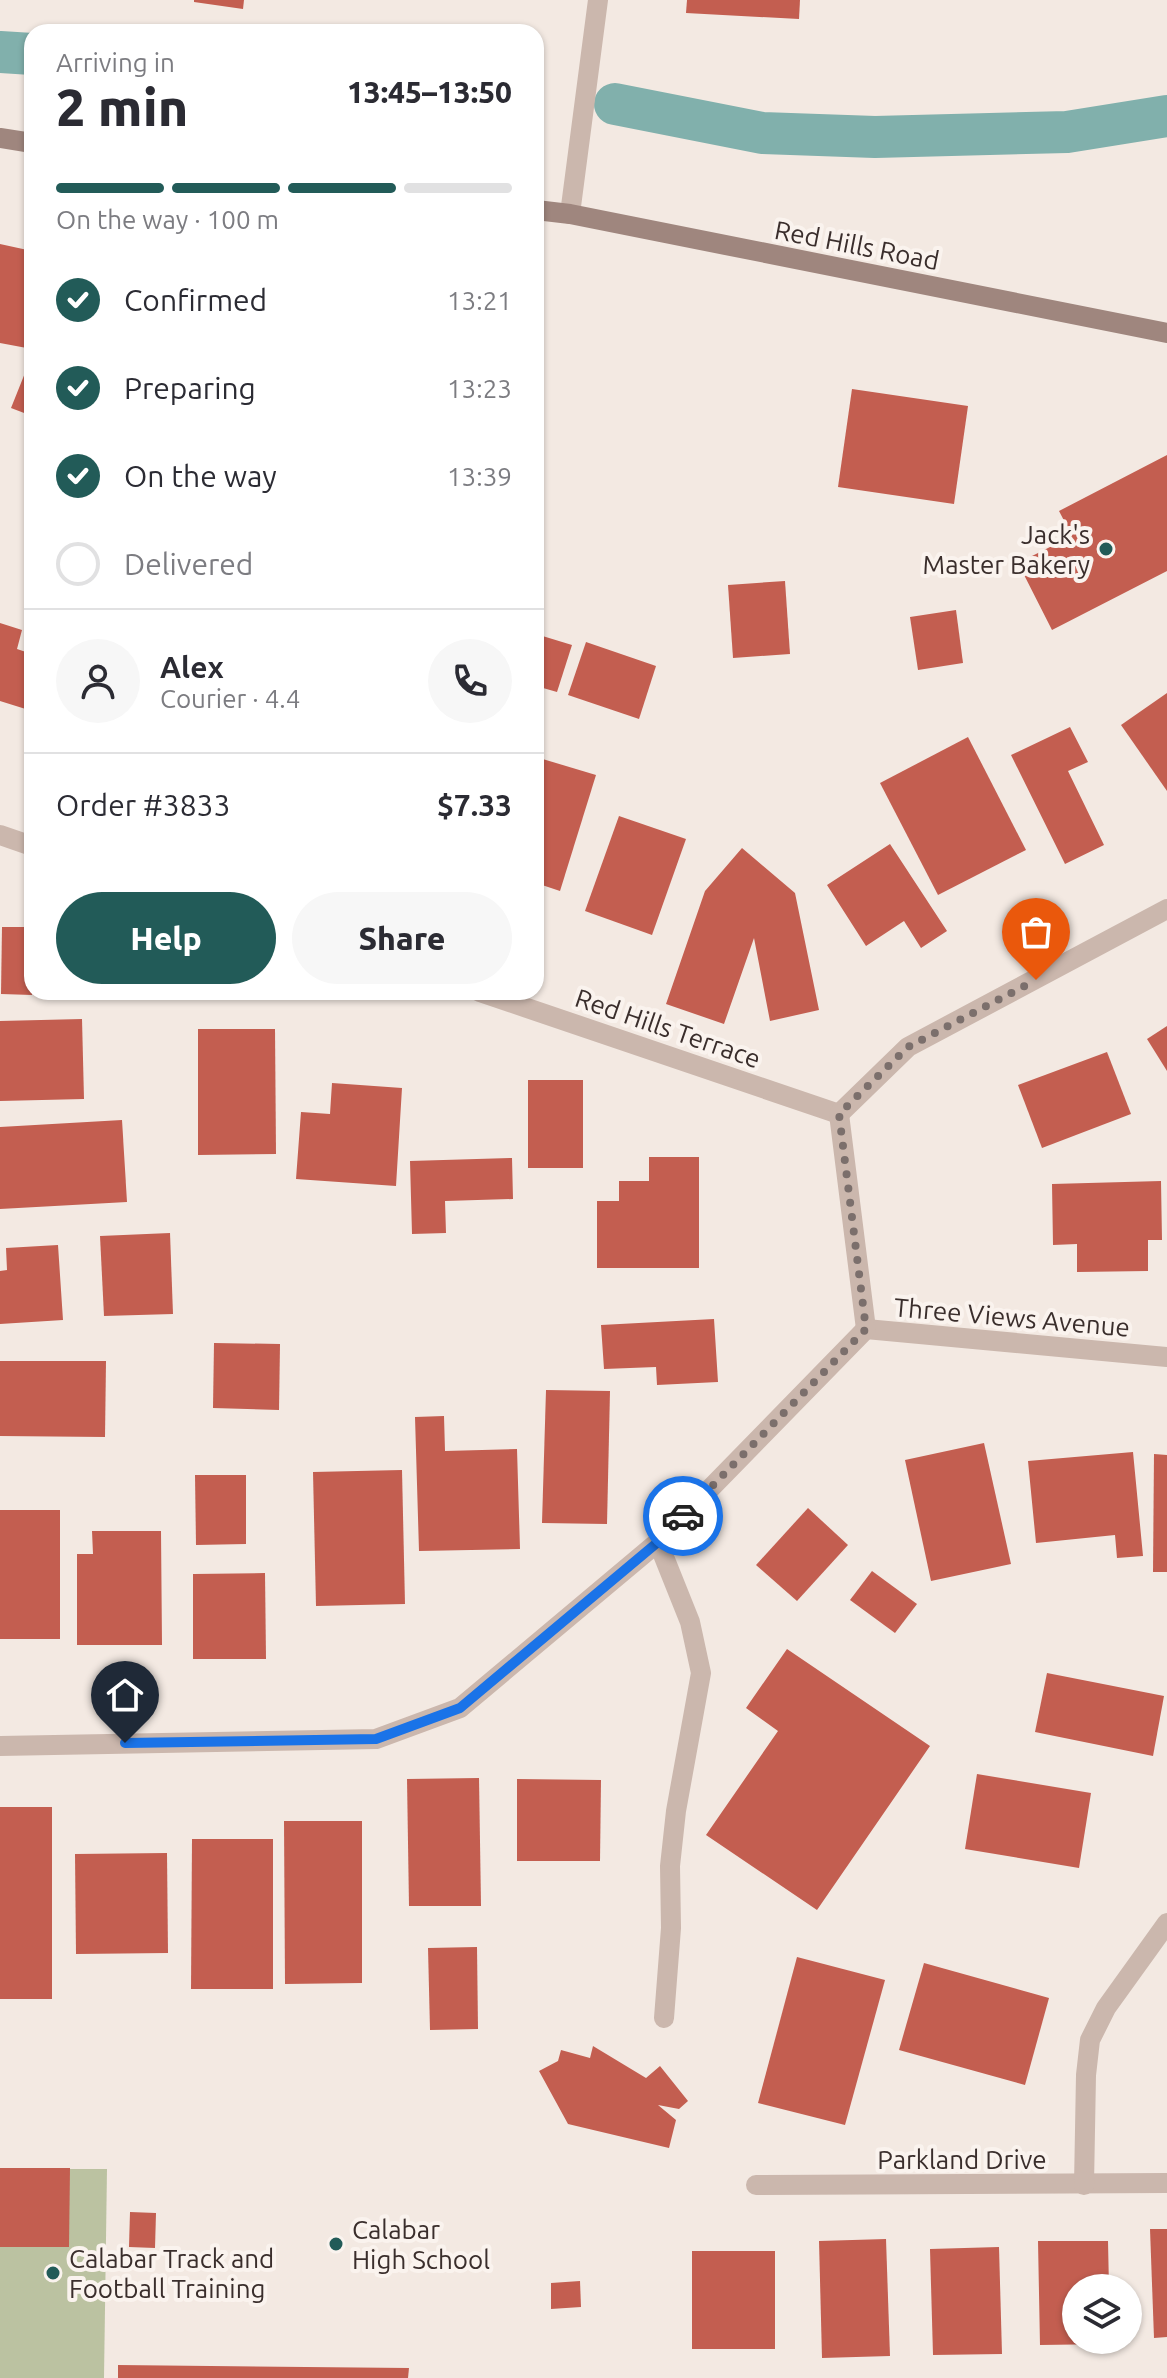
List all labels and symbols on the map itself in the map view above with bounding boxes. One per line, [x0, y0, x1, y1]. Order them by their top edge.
street label: Red Hills Road [772, 215, 942, 275]
place label: Jack's Master Bakery [923, 520, 1090, 579]
marker: Jack's Master Bakery [1097, 540, 1115, 558]
pin [1002, 898, 1070, 980]
street label: Red Hills Terrace [572, 983, 764, 1073]
street label: Three Views Avenue [893, 1292, 1131, 1342]
courier [643, 1476, 723, 1556]
pin [91, 1661, 159, 1743]
street label: Parkland Drive [877, 2145, 1047, 2174]
place label: Calabar High School [352, 2215, 490, 2274]
marker: Calabar High School [327, 2235, 345, 2253]
place label: Calabar Track and Football Training [69, 2244, 274, 2303]
marker: Calabar Track and Football Training [44, 2264, 62, 2282]

